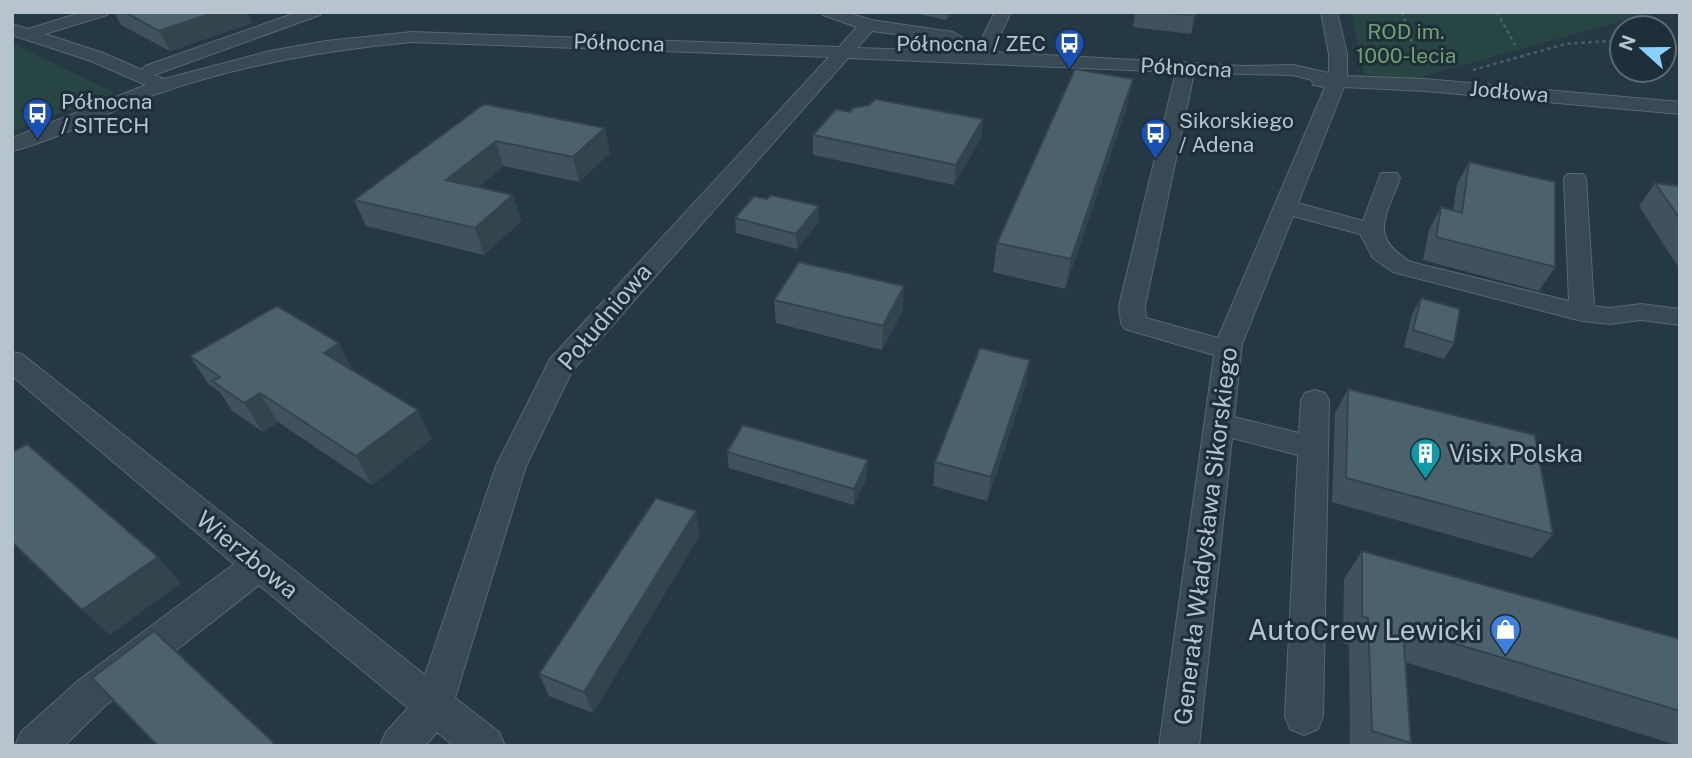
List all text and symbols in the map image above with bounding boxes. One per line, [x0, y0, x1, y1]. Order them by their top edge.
north arrow [1608, 14, 1678, 84]
park label: ROD im. 1000-lecia [1356, 19, 1456, 68]
bus stop icon: Północna / ZEC [1052, 27, 1086, 71]
street label: Północna [573, 28, 665, 57]
place label: Północna / ZEC [896, 31, 1046, 56]
text: N [1614, 32, 1640, 54]
street label: Północna [1140, 53, 1232, 82]
street label: Jodłowa [1469, 76, 1550, 107]
place label: Północna / SITECH [61, 89, 152, 138]
bus stop icon: Północna / SITECH [21, 97, 55, 141]
place label: Sikorskiego / Adena [1179, 108, 1294, 157]
bus stop icon: Sikorskiego / Adena [1139, 116, 1173, 160]
street label: Południowa [552, 258, 657, 375]
street label: Generała Władysława Sikorskiego [1168, 345, 1242, 726]
building icon: Visix Polska [1409, 437, 1443, 481]
place label: Visix Polska [1449, 439, 1583, 467]
street label: Wierzbowa [191, 505, 304, 604]
place label: AutoCrew Lewicki [1248, 613, 1482, 646]
shop icon: AutoCrew Lewicki [1488, 613, 1522, 657]

